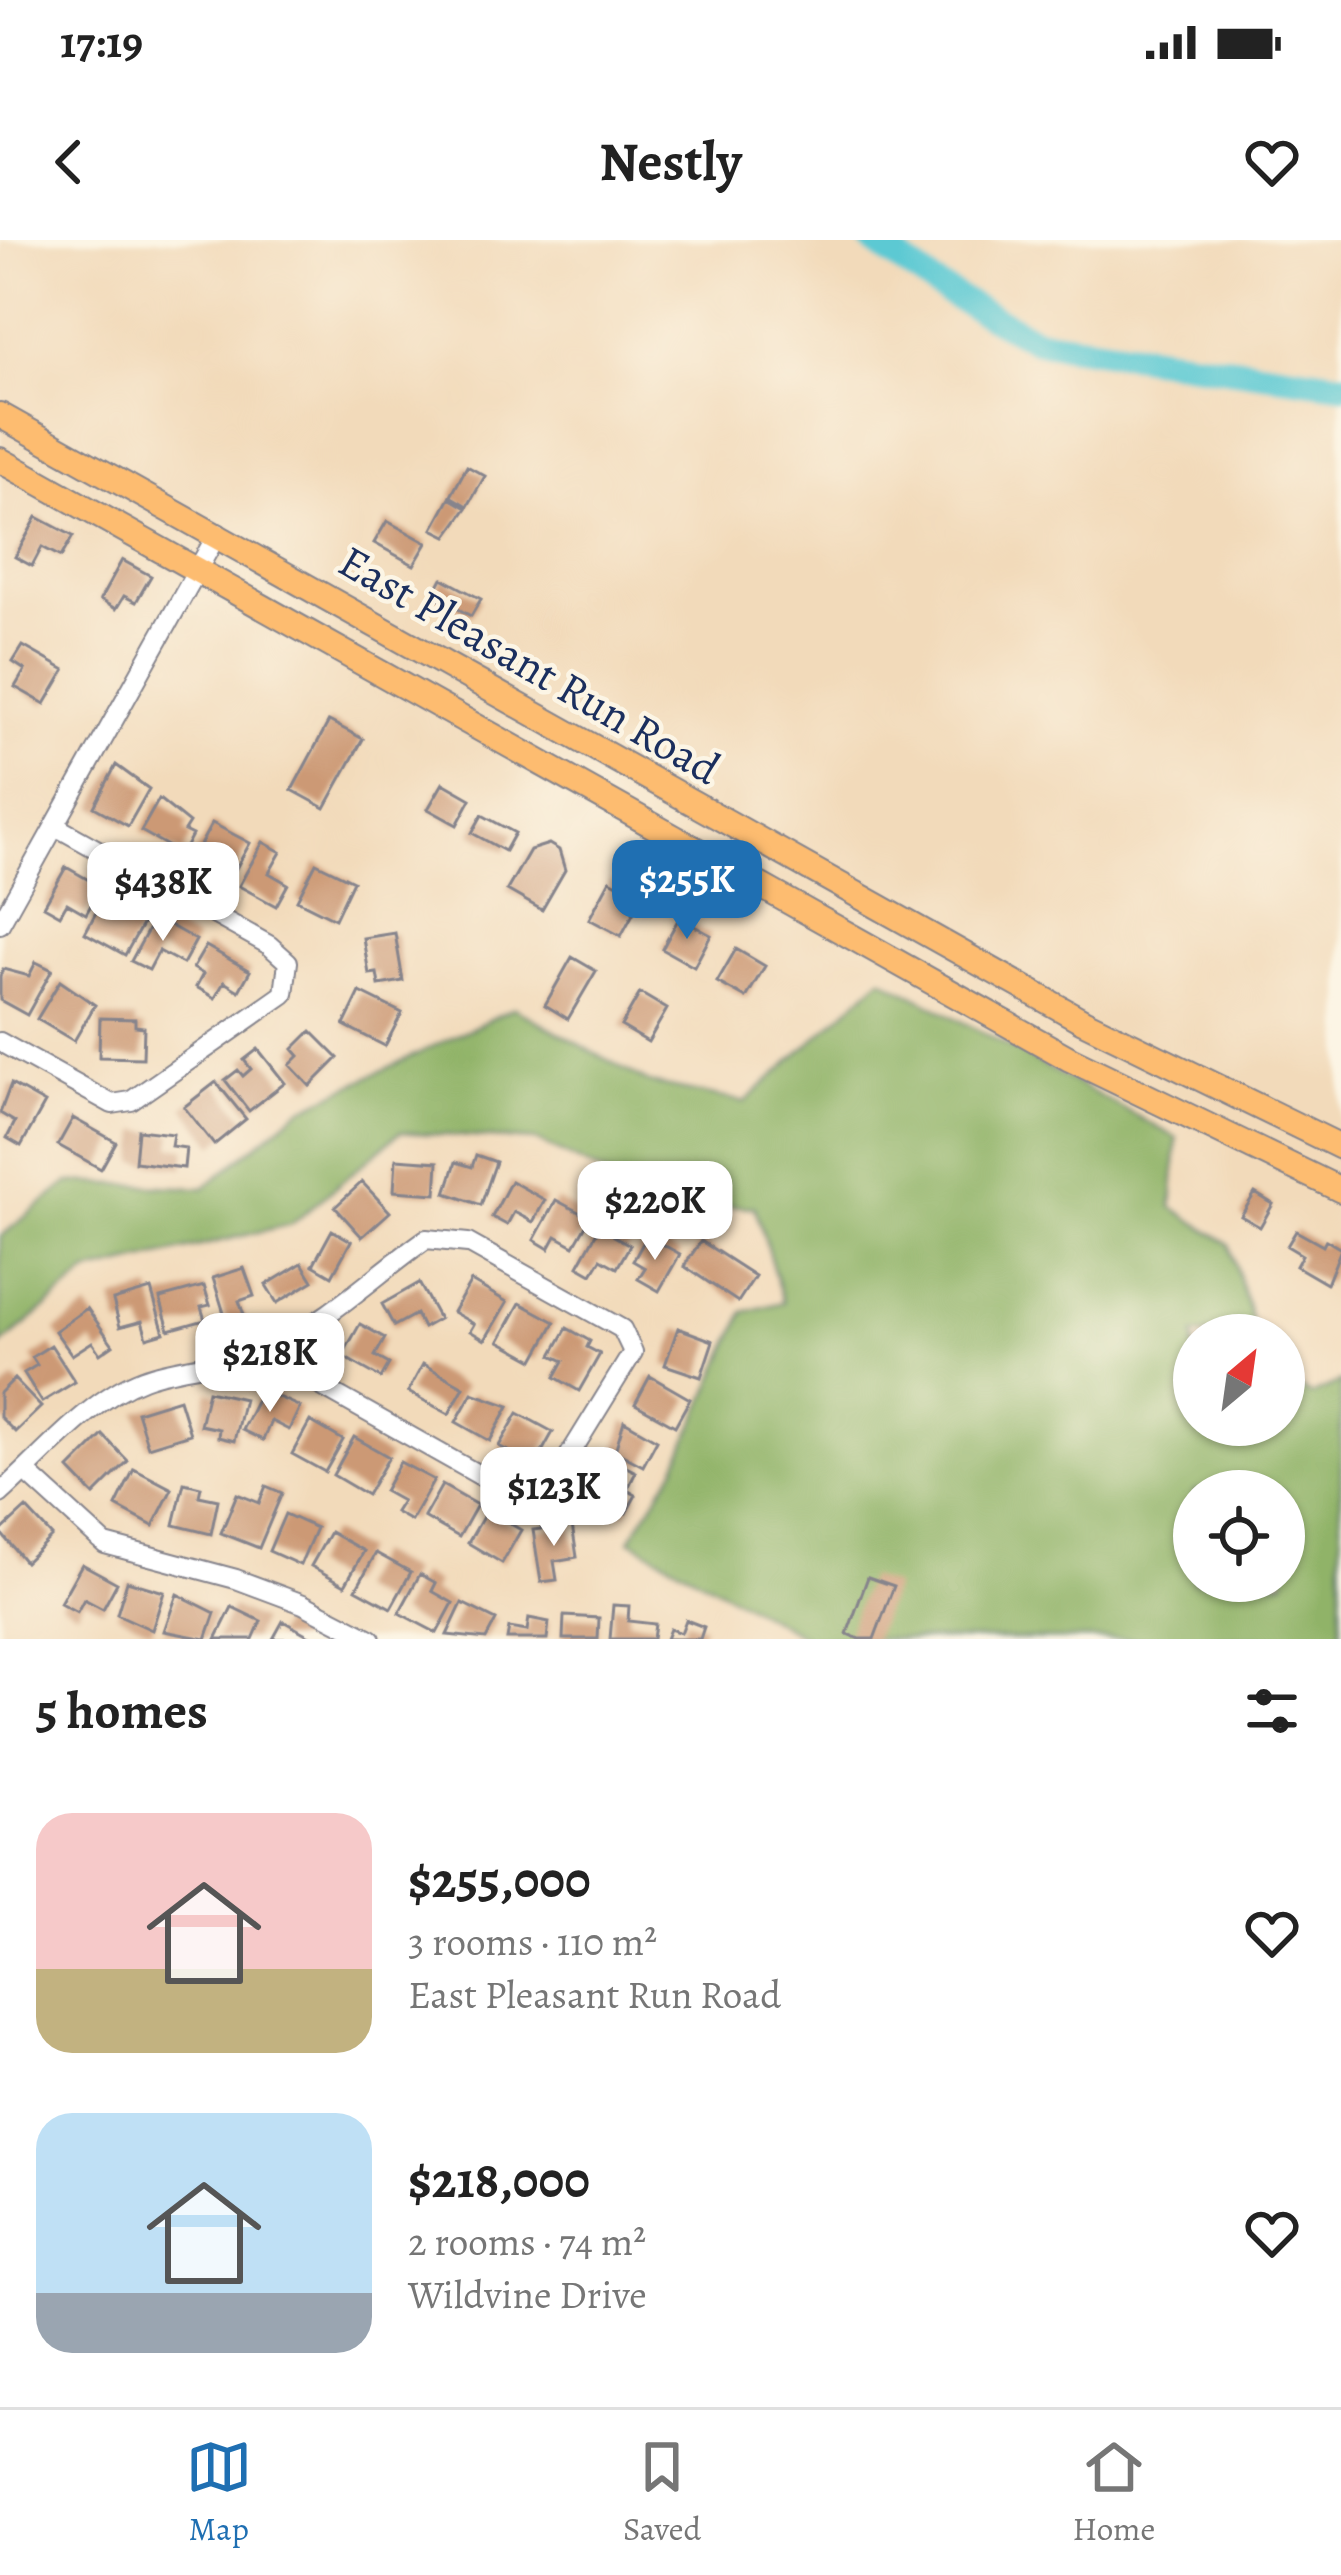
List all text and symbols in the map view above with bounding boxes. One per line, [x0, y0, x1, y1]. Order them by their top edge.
text: 17:19 [60, 11, 143, 73]
text: Nestly [599, 125, 742, 199]
icon: back [36, 129, 102, 195]
icon: heart [1239, 129, 1305, 195]
street label: East Pleasant Run Road [328, 530, 732, 800]
pin: $255K [603, 840, 771, 942]
pin: $438K [79, 842, 247, 944]
text: $255K [639, 852, 735, 905]
text: $438K [114, 854, 212, 907]
pin: $220K [571, 1161, 739, 1263]
text: $220K [604, 1173, 706, 1226]
pin: $218K [186, 1313, 354, 1415]
north arrow [1173, 1314, 1305, 1446]
map controls [1173, 1314, 1305, 1602]
text: $218K [222, 1325, 318, 1378]
pin: $123K [470, 1447, 638, 1549]
text: $123K [507, 1459, 601, 1512]
button: locate [1173, 1470, 1305, 1602]
text: 5 homes [36, 1676, 208, 1746]
icon: filters [1239, 1678, 1305, 1744]
text: $255,000 [408, 1845, 591, 1915]
icon: home [132, 1861, 276, 2005]
icon: heart [1239, 1900, 1305, 1966]
text: 3 rooms · 110 m² [408, 1915, 657, 1968]
text: East Pleasant Run Road [408, 1968, 781, 2021]
text: $218,000 [408, 2145, 590, 2215]
icon: home [132, 2161, 276, 2305]
icon: heart [1239, 2200, 1305, 2266]
text: 2 rooms · 74 m² [408, 2215, 646, 2268]
text: Wildvine Drive [408, 2268, 647, 2321]
tab: Map [186, 2434, 252, 2551]
tab: Saved [623, 2434, 701, 2551]
tab: Home [1072, 2434, 1155, 2551]

